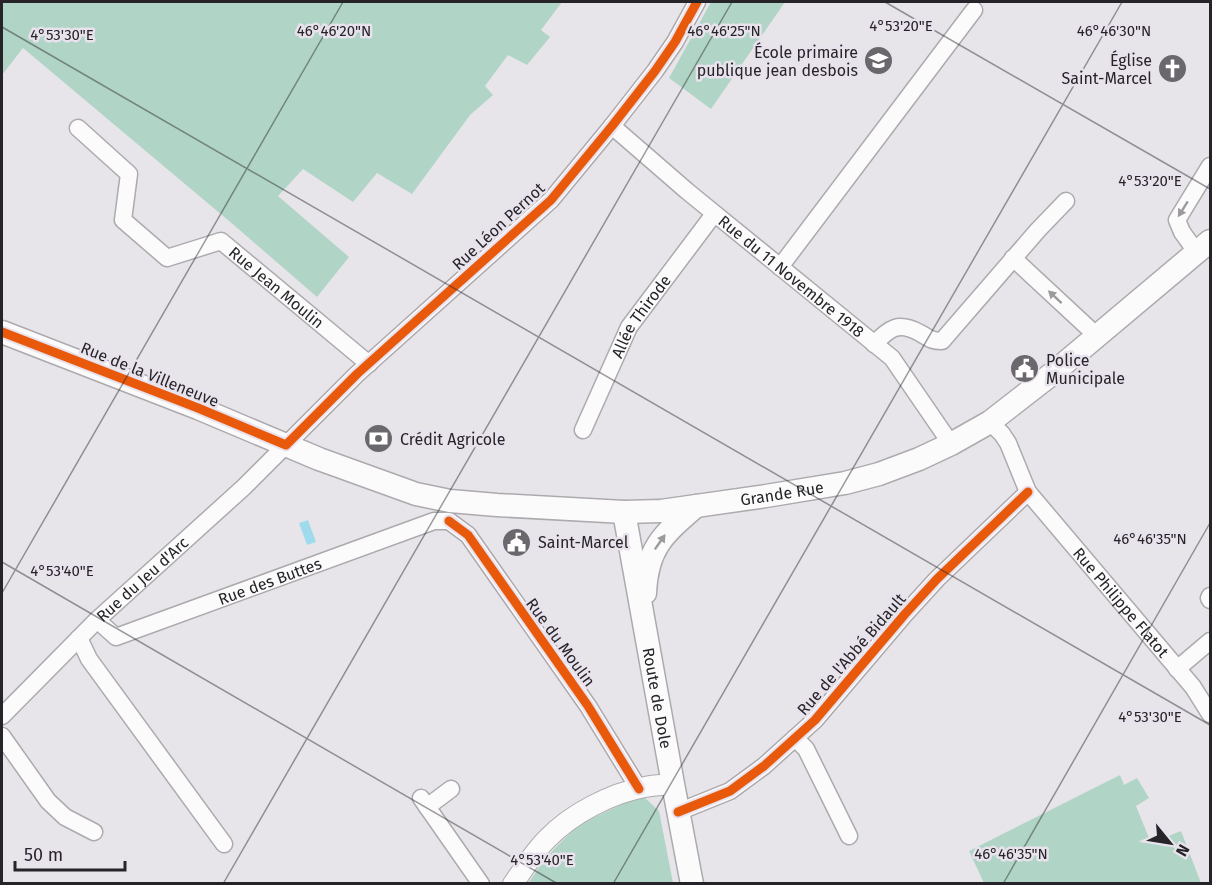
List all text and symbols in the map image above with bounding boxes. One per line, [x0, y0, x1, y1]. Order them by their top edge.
text: 4°53'20"E [869, 17, 933, 35]
text: 46°46'20"N [297, 22, 371, 40]
text: 46°46'25"N [687, 22, 761, 40]
text: 46°46'30"N [1077, 22, 1151, 40]
text: 4°53'30"E [30, 26, 94, 44]
place label: École primaire publique jean desbois [697, 42, 858, 80]
school or university icon: École primaire publique jean desbois [863, 45, 895, 77]
place label: Église Saint-Marcel [1062, 50, 1152, 88]
church icon: Église Saint-Marcel [1157, 53, 1189, 85]
text: 4°53'20"E [1118, 172, 1182, 190]
street label: Rue Léon Pernot [448, 179, 549, 274]
one-way arrow [1178, 201, 1189, 217]
street label: Rue du 11 Novembre 1918 [714, 211, 868, 342]
street label: Rue Jean Moulin [225, 243, 327, 332]
street label: Allée Thirode [607, 271, 675, 361]
one-way arrow [1048, 290, 1063, 304]
street label: Rue de la Villeneuve [78, 338, 222, 411]
place label: Police Municipale [1046, 351, 1125, 388]
public building icon: Police Municipale [1009, 353, 1041, 385]
bank icon: Crédit Agricole [363, 423, 395, 455]
place label: Crédit Agricole [400, 430, 505, 449]
street label: Grande Rue [739, 478, 825, 510]
public building icon: Saint-Marcel [501, 526, 533, 558]
text: 46°46'35"N [1113, 530, 1187, 548]
street label: Rue du Jeu d'Arc [93, 533, 193, 626]
place label: Saint-Marcel [538, 533, 629, 552]
one-way arrow [654, 534, 666, 550]
street label: Rue Philippe Flatot [1069, 544, 1173, 661]
street label: Rue des Buttes [215, 554, 324, 609]
text: 4°53'40"E [30, 562, 94, 580]
street label: Rue de l'Abbé Bidault [793, 589, 910, 719]
street label: Rue du Moulin [522, 594, 599, 690]
street label: Route de Dole [639, 646, 675, 750]
text: 4°53'30"E [1118, 708, 1182, 726]
north arrow [1140, 813, 1200, 873]
scale bar [15, 834, 124, 872]
text: N [1172, 841, 1193, 860]
text: 50 m [24, 844, 63, 866]
text: 46°46'35"N [974, 845, 1048, 863]
text: 4°53'40"E [510, 851, 574, 869]

